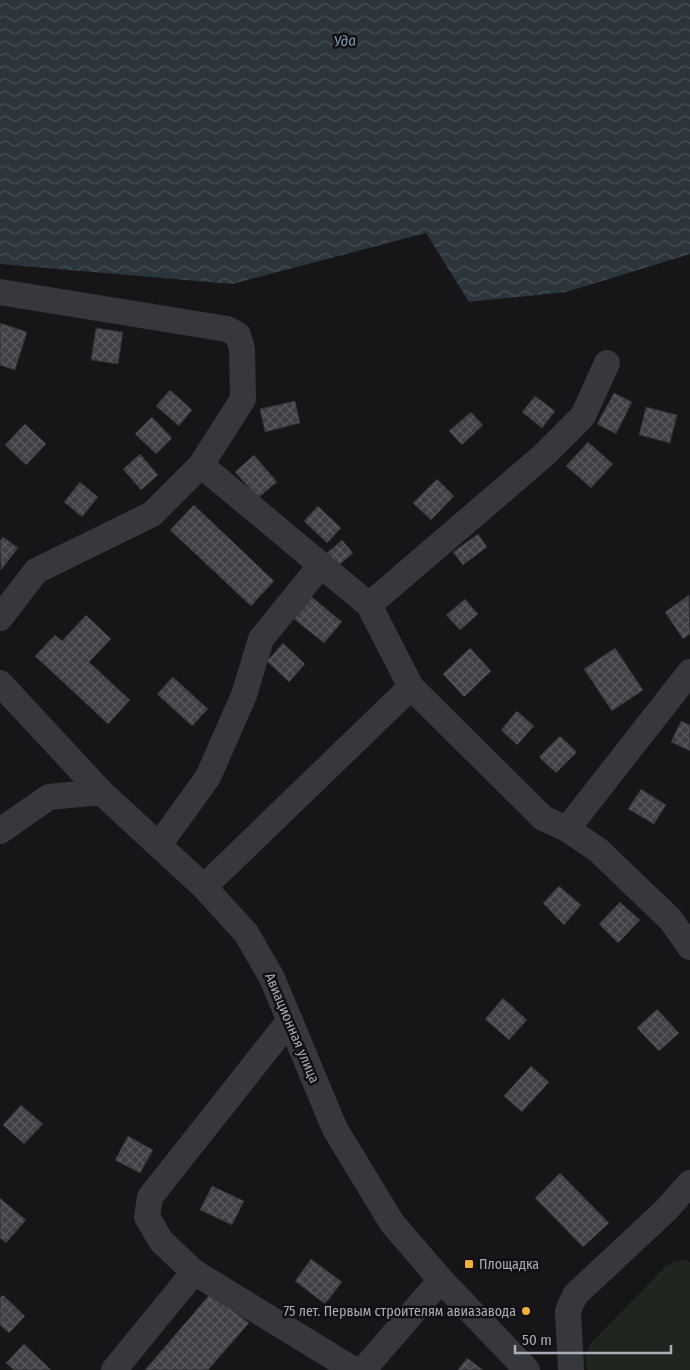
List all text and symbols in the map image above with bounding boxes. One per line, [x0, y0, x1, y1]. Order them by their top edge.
water label: Уда [333, 31, 357, 51]
street label: Авиационная улица [261, 970, 323, 1086]
place label: Площадка [479, 1256, 539, 1273]
marker: Площадка [463, 1258, 475, 1270]
place label: 75 лет. Первым строителям авиазавода [284, 1303, 516, 1320]
marker: 75 лет. Первым строителям авиазавода [520, 1305, 532, 1317]
scale bar [515, 1322, 671, 1354]
text: 50 m [522, 1331, 552, 1349]

